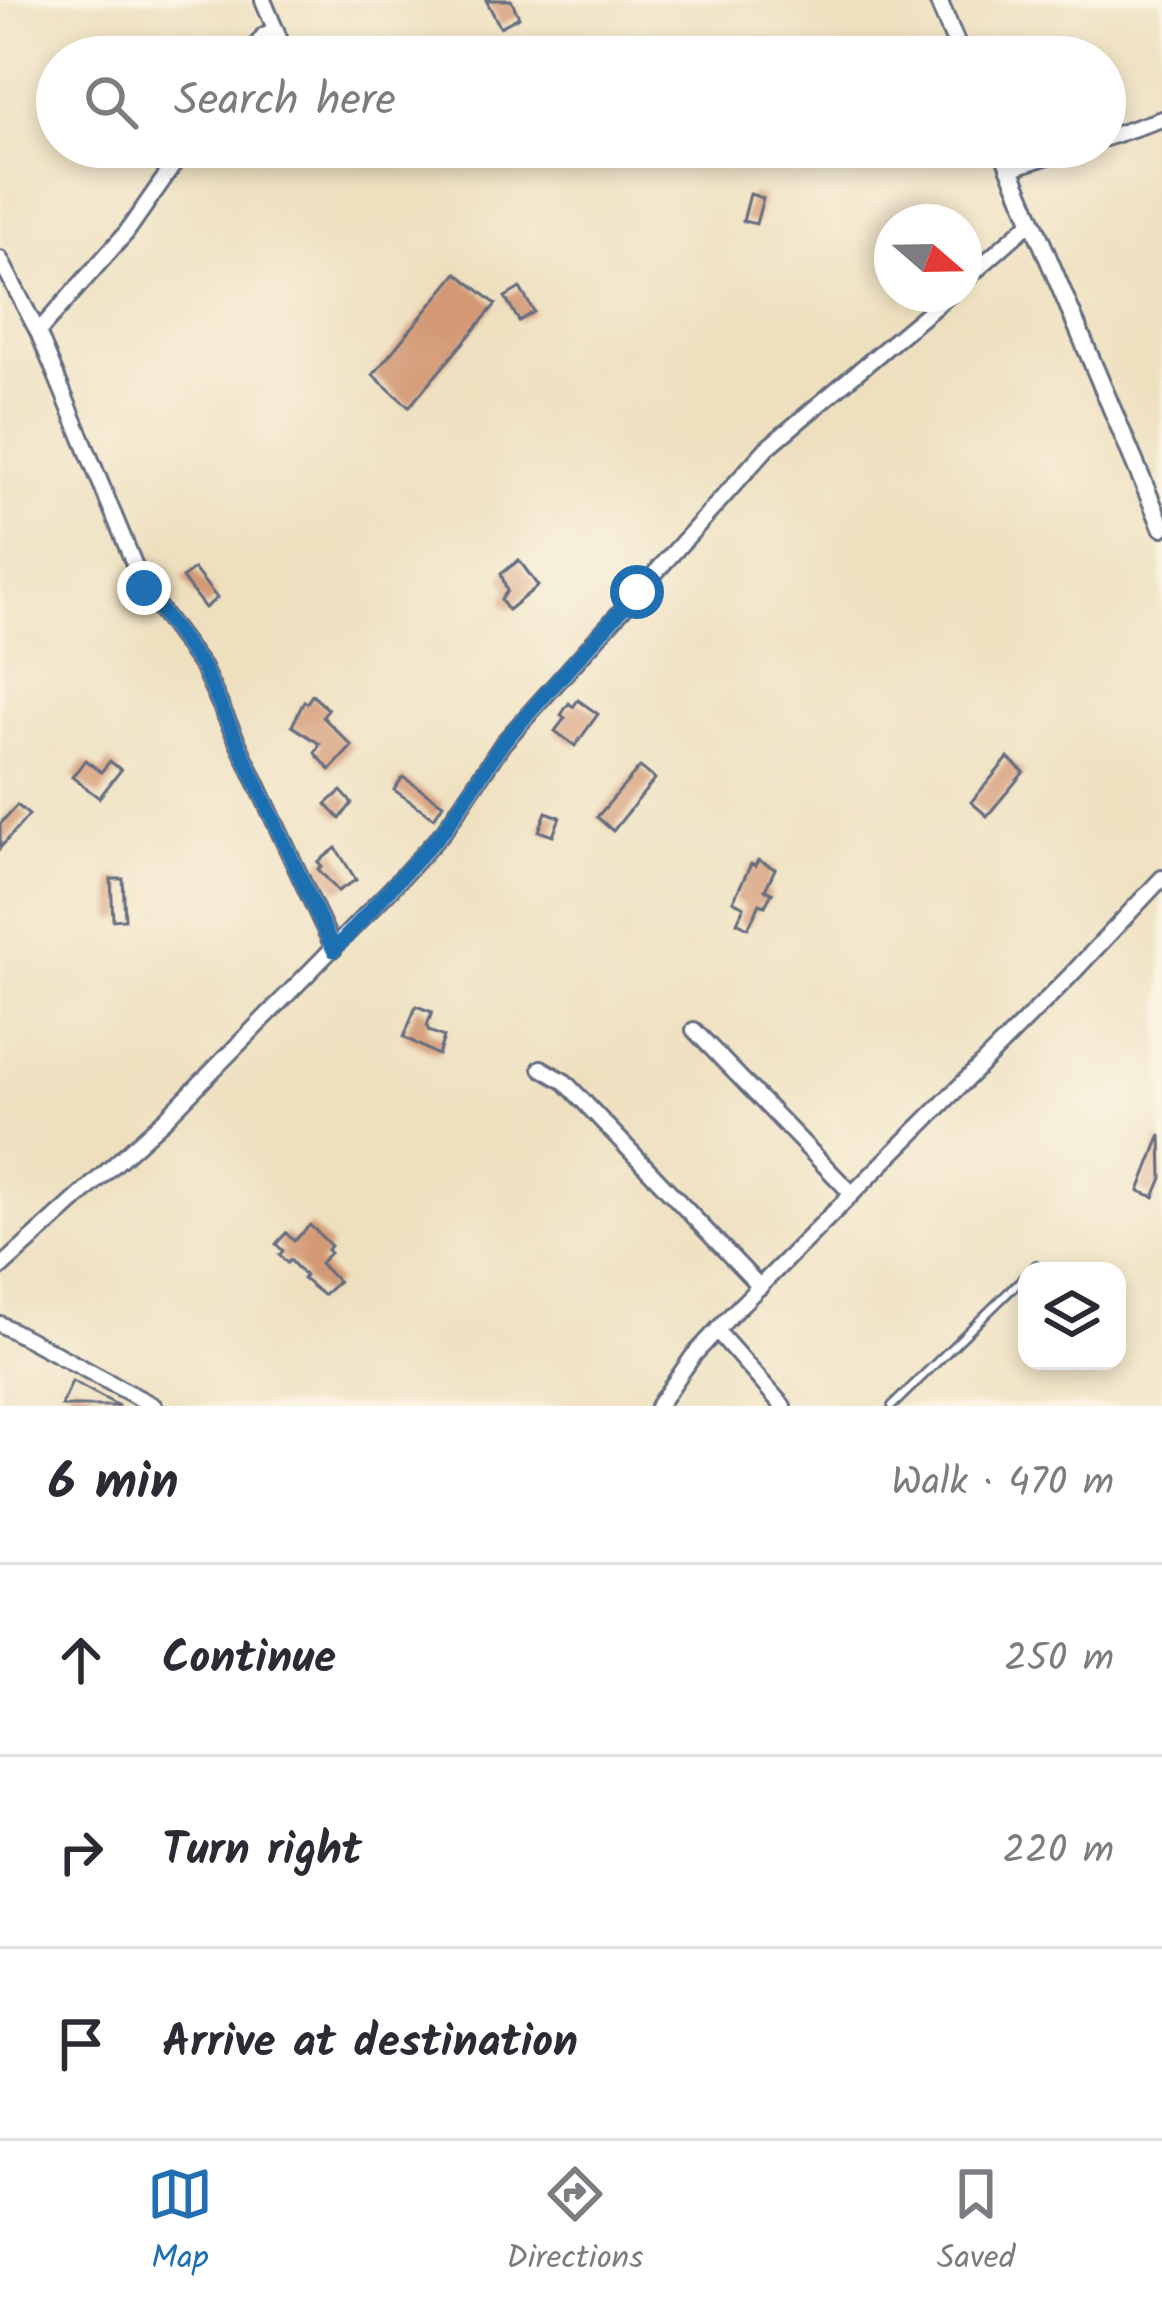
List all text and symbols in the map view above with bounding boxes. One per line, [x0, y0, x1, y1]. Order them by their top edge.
search box [36, 36, 1126, 168]
text: Search here [174, 66, 396, 138]
icon: search [78, 69, 144, 135]
north arrow [874, 204, 982, 312]
route end [117, 561, 171, 615]
route start [610, 565, 664, 619]
map controls [1018, 1262, 1126, 1370]
button: layers [1018, 1262, 1126, 1370]
text: 6 min [48, 1444, 179, 1525]
text: Walk · 470 m [891, 1453, 1114, 1515]
text: Continue [162, 1624, 336, 1696]
icon: ahead [48, 1627, 114, 1693]
text: 250 m [1004, 1629, 1114, 1691]
text: Turn right [162, 1816, 362, 1888]
icon: right [48, 1819, 114, 1885]
text: 220 m [1002, 1821, 1114, 1883]
text: Arrive at destination [162, 2008, 578, 2080]
icon: arrive [48, 2011, 114, 2077]
tab: Map [147, 2161, 213, 2286]
tab: Directions [506, 2161, 643, 2286]
tab: Saved [937, 2161, 1015, 2286]

